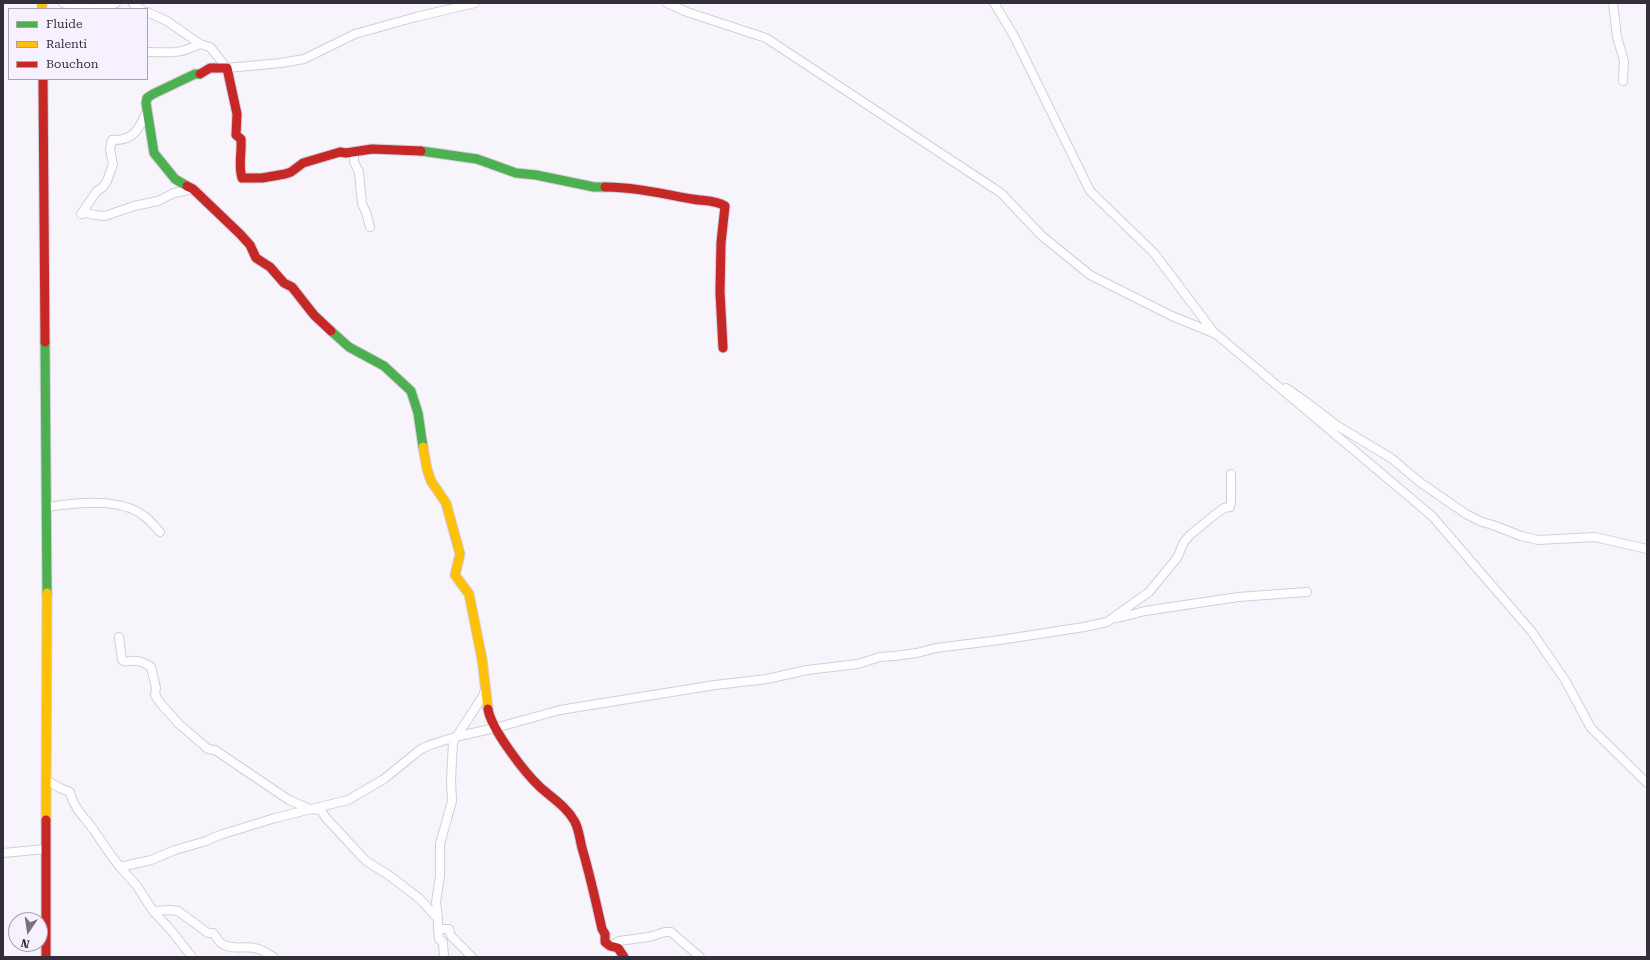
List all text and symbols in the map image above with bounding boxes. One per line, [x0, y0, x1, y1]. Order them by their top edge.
legend [8, 8, 148, 80]
text: Fluide [46, 17, 83, 31]
text: Ralenti [46, 37, 87, 51]
text: Bouchon [46, 57, 99, 71]
north arrow [8, 912, 48, 952]
text: N [20, 936, 31, 950]

